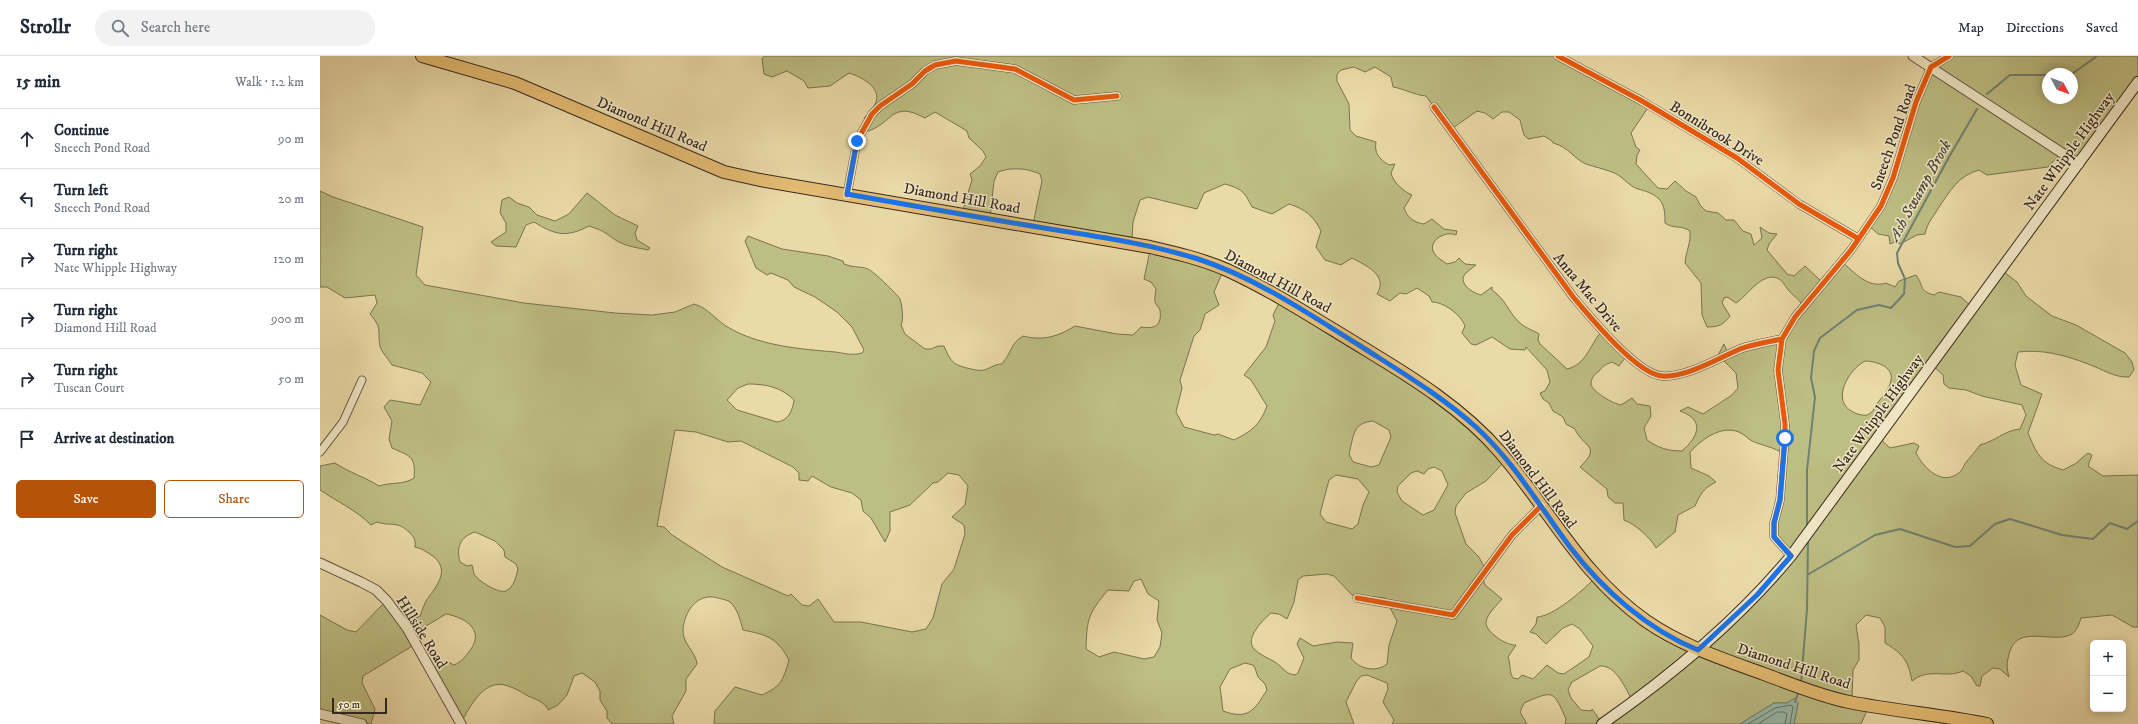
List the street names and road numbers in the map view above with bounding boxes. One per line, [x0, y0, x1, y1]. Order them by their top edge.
street label: Sneech Pond Road [1866, 81, 1921, 193]
street label: Nate Whipple Highway [2020, 88, 2119, 214]
street label: Diamond Hill Road [594, 93, 710, 156]
street label: Bonnibrook Drive [1666, 97, 1767, 170]
street label: Diamond Hill Road [902, 179, 1022, 218]
street label: Diamond Hill Road [1221, 245, 1335, 318]
street label: Anna Mac Drive [1549, 249, 1626, 336]
street label: Nate Whipple Highway [1829, 350, 1928, 476]
street label: Diamond Hill Road [1494, 426, 1581, 533]
street label: Hillside Road [392, 592, 452, 673]
street label: Diamond Hill Road [1735, 639, 1853, 694]

